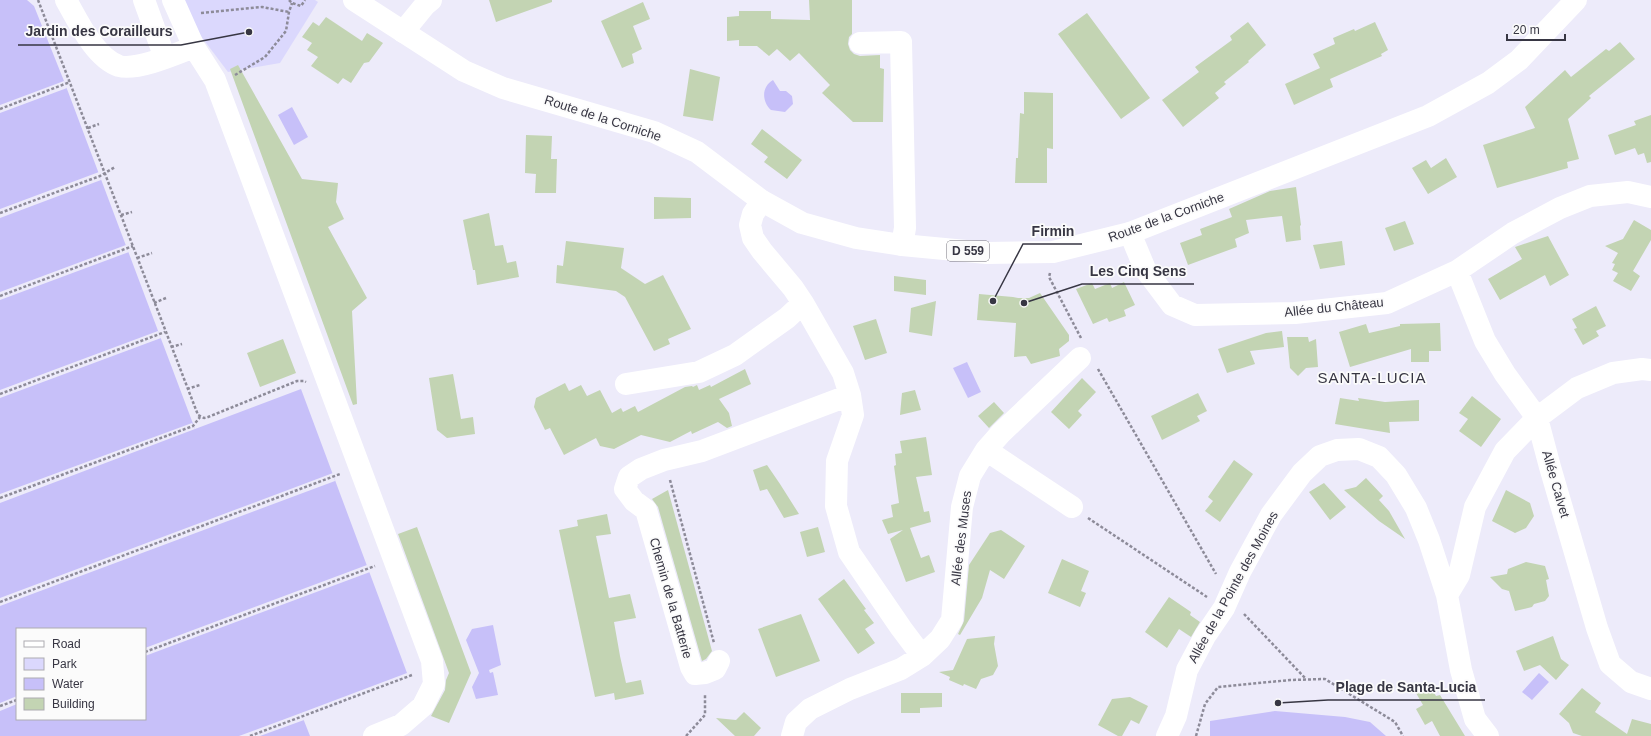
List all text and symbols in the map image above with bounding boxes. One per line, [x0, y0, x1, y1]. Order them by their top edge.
scale bar [1507, 16, 1565, 42]
callout: Jardin des Corailleurs [18, 19, 181, 45]
text: Jardin des Corailleurs [25, 23, 173, 39]
text: 20 m [1513, 23, 1540, 37]
street label: Route de la Corniche [543, 92, 663, 144]
street label: Route de la Corniche [1106, 189, 1226, 245]
callout: Firmin [1023, 218, 1082, 244]
text: Firmin [1032, 223, 1074, 239]
road number: D 559 [947, 241, 989, 261]
callout: Les Cinq Sens [1082, 258, 1194, 284]
text: Les Cinq Sens [1090, 263, 1186, 279]
street label: Allée du Château [1284, 294, 1384, 320]
district label: SANTA-LUCIA [1317, 369, 1427, 386]
street label: Allée Calvet [1539, 449, 1573, 520]
street label: Allée des Muses [948, 489, 974, 586]
street label: Allée de la Pointe des Moines [1185, 508, 1281, 666]
street label: Chemin de la Batterie [647, 536, 695, 660]
legend [16, 628, 146, 720]
text: Road [52, 637, 81, 651]
text: Park [52, 657, 78, 671]
callout: Plage de Santa-Lucia [1328, 674, 1485, 700]
text: Water [52, 677, 84, 691]
text: Plage de Santa-Lucia [1336, 679, 1477, 695]
text: Building [52, 697, 95, 711]

